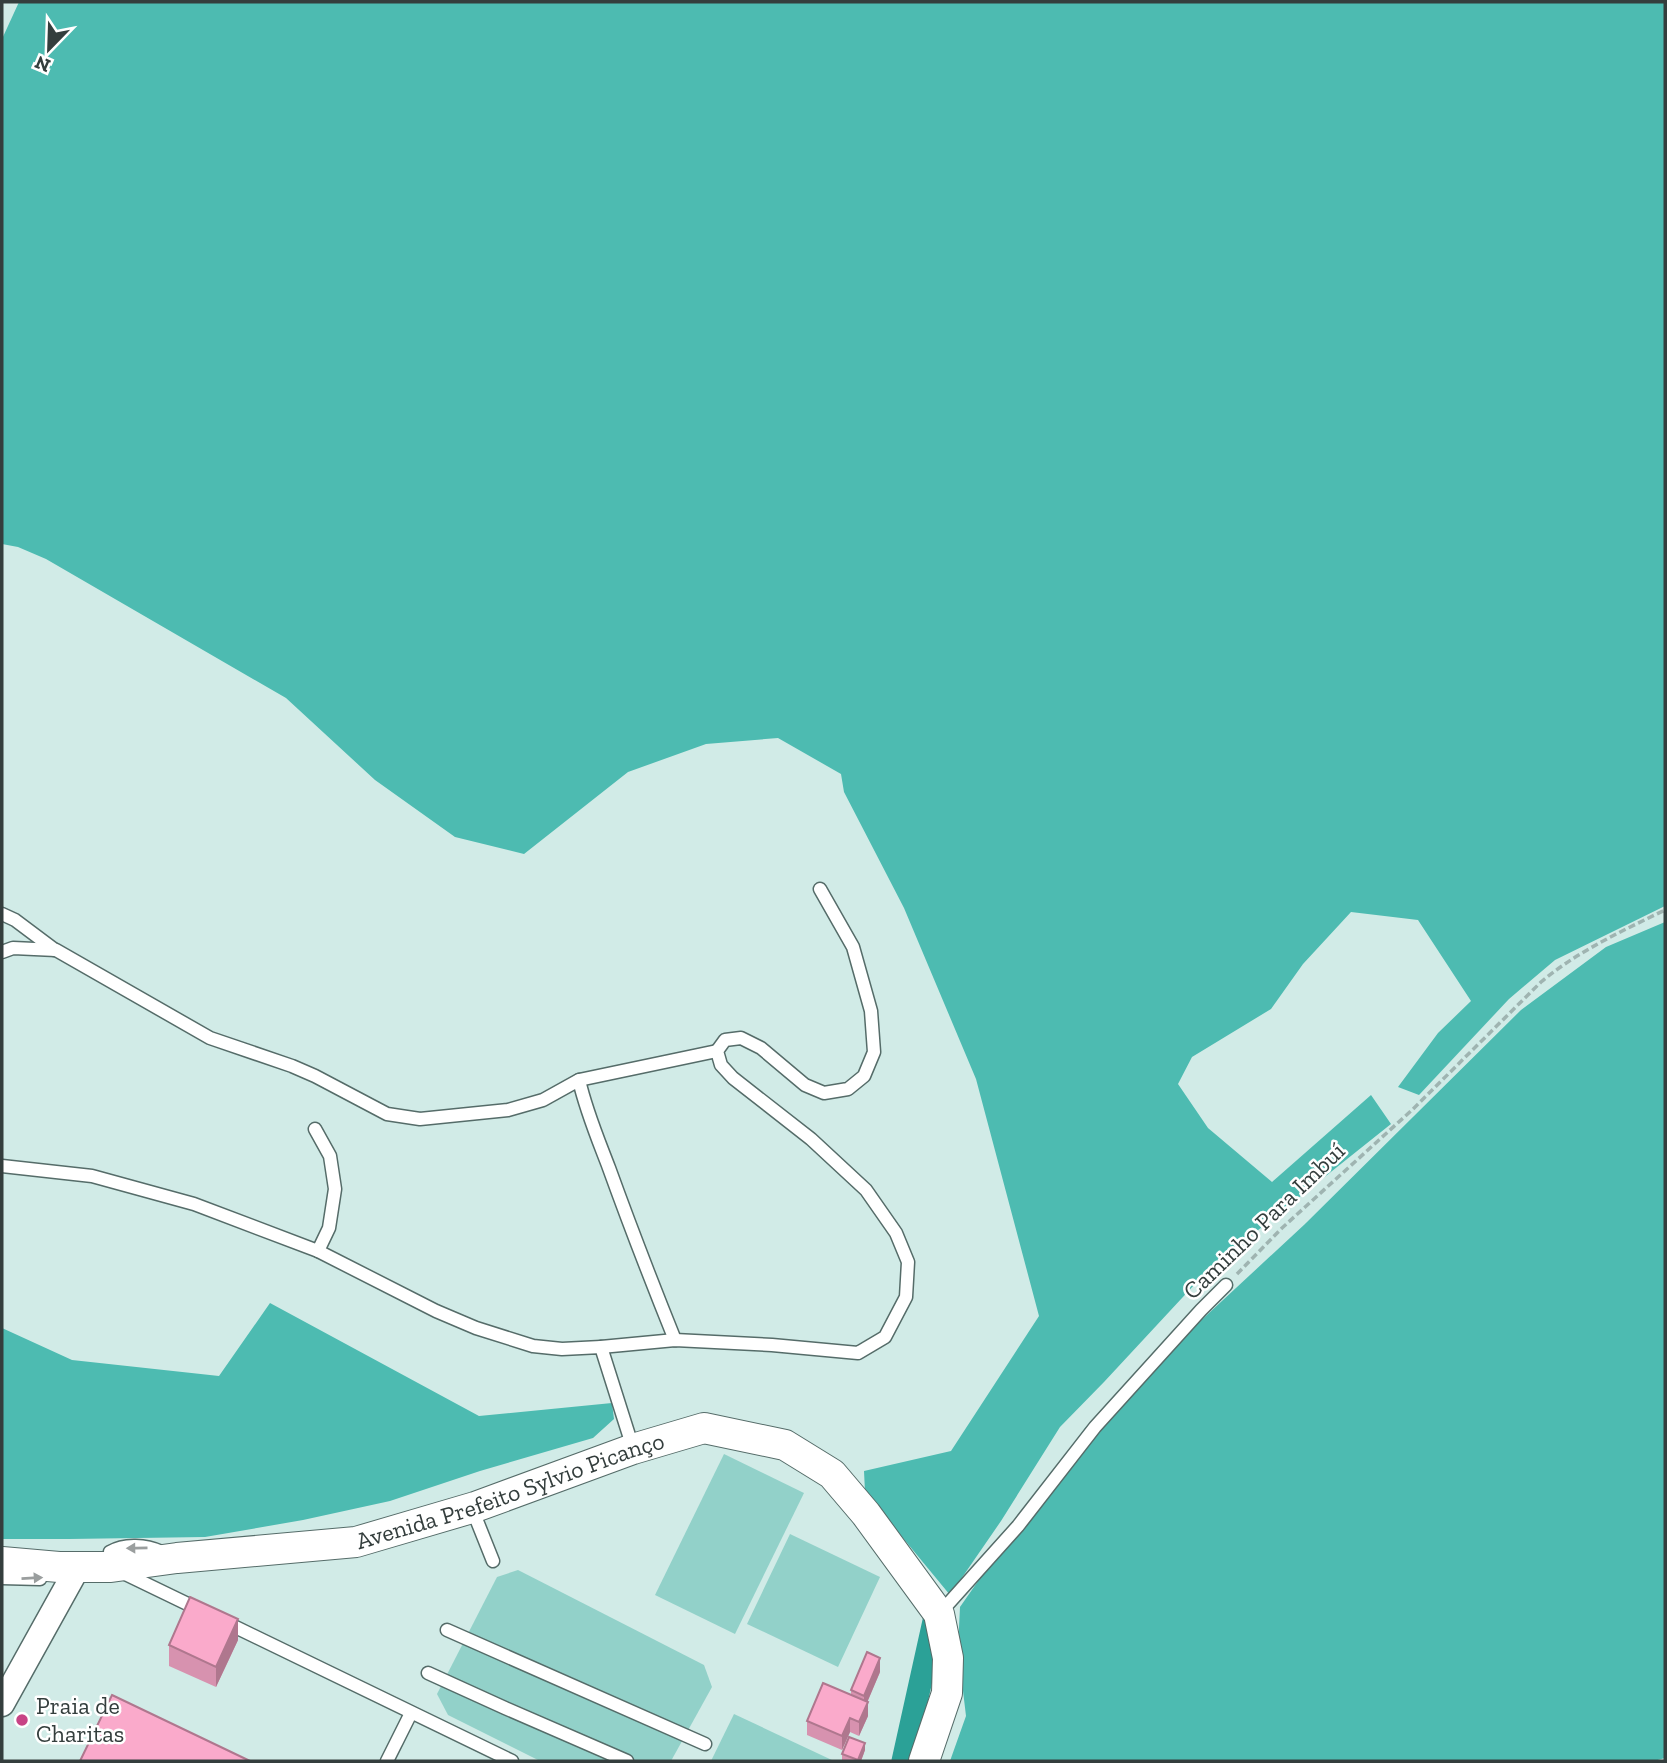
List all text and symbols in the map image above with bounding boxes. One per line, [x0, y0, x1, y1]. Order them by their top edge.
north arrow [14, 14, 84, 84]
text: N [31, 51, 54, 78]
street label: Caminho Para Imbuí [1177, 1136, 1351, 1305]
street label: Avenida Prefeito Sylvio Picanço [353, 1426, 667, 1555]
one-way arrow [126, 1542, 148, 1553]
one-way arrow [21, 1572, 43, 1583]
place label: Praia de Charitas [36, 1691, 124, 1748]
marker: Praia de Charitas [14, 1712, 30, 1728]

